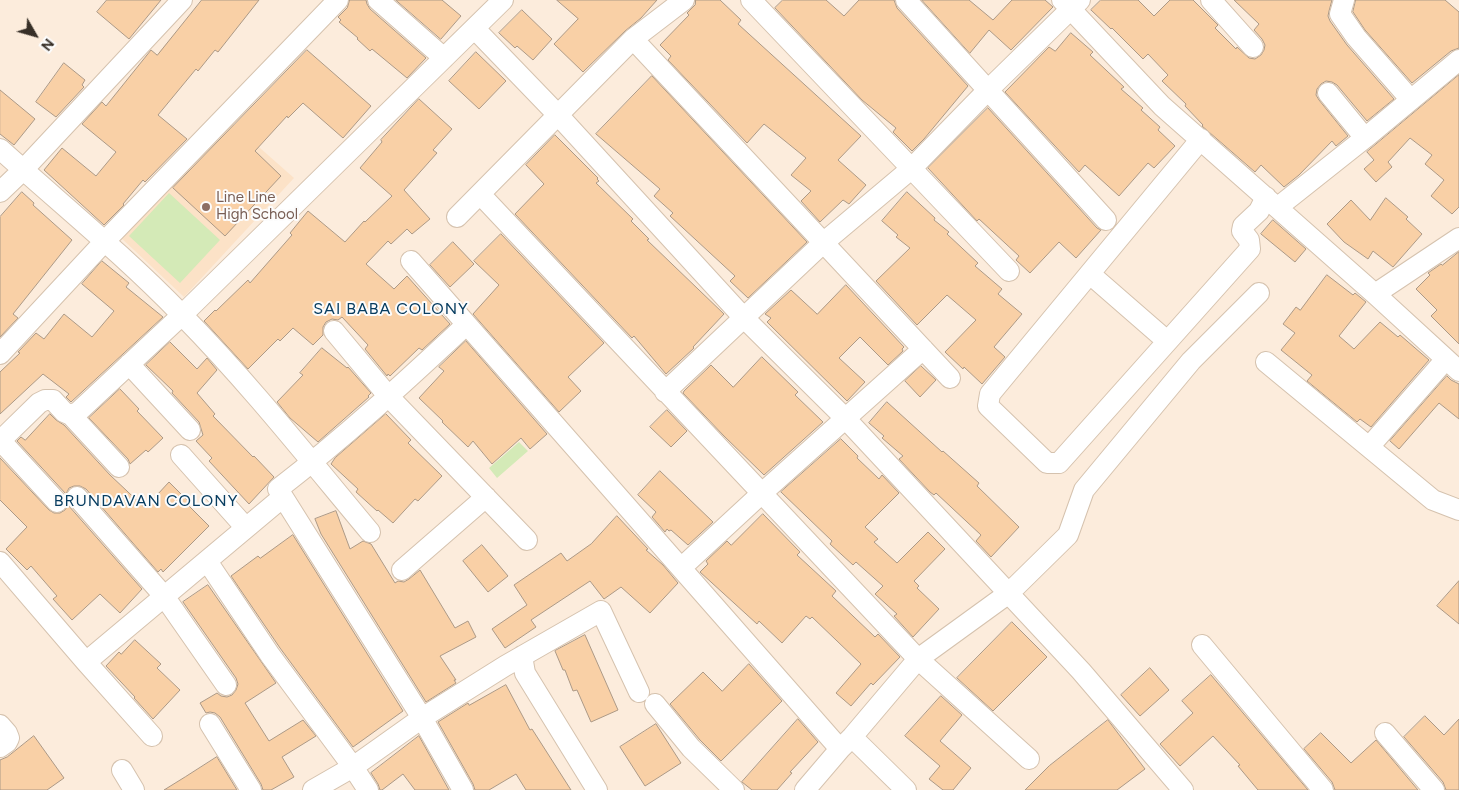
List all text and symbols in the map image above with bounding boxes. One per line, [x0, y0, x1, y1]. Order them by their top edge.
north arrow [10, 10, 60, 60]
text: N [37, 35, 57, 54]
place label: Line Line High School [216, 189, 298, 224]
marker: Line Line High School [200, 201, 212, 213]
district label: SAI BABA COLONY [311, 299, 471, 319]
district label: BRUNDAVAN COLONY [52, 491, 240, 511]

